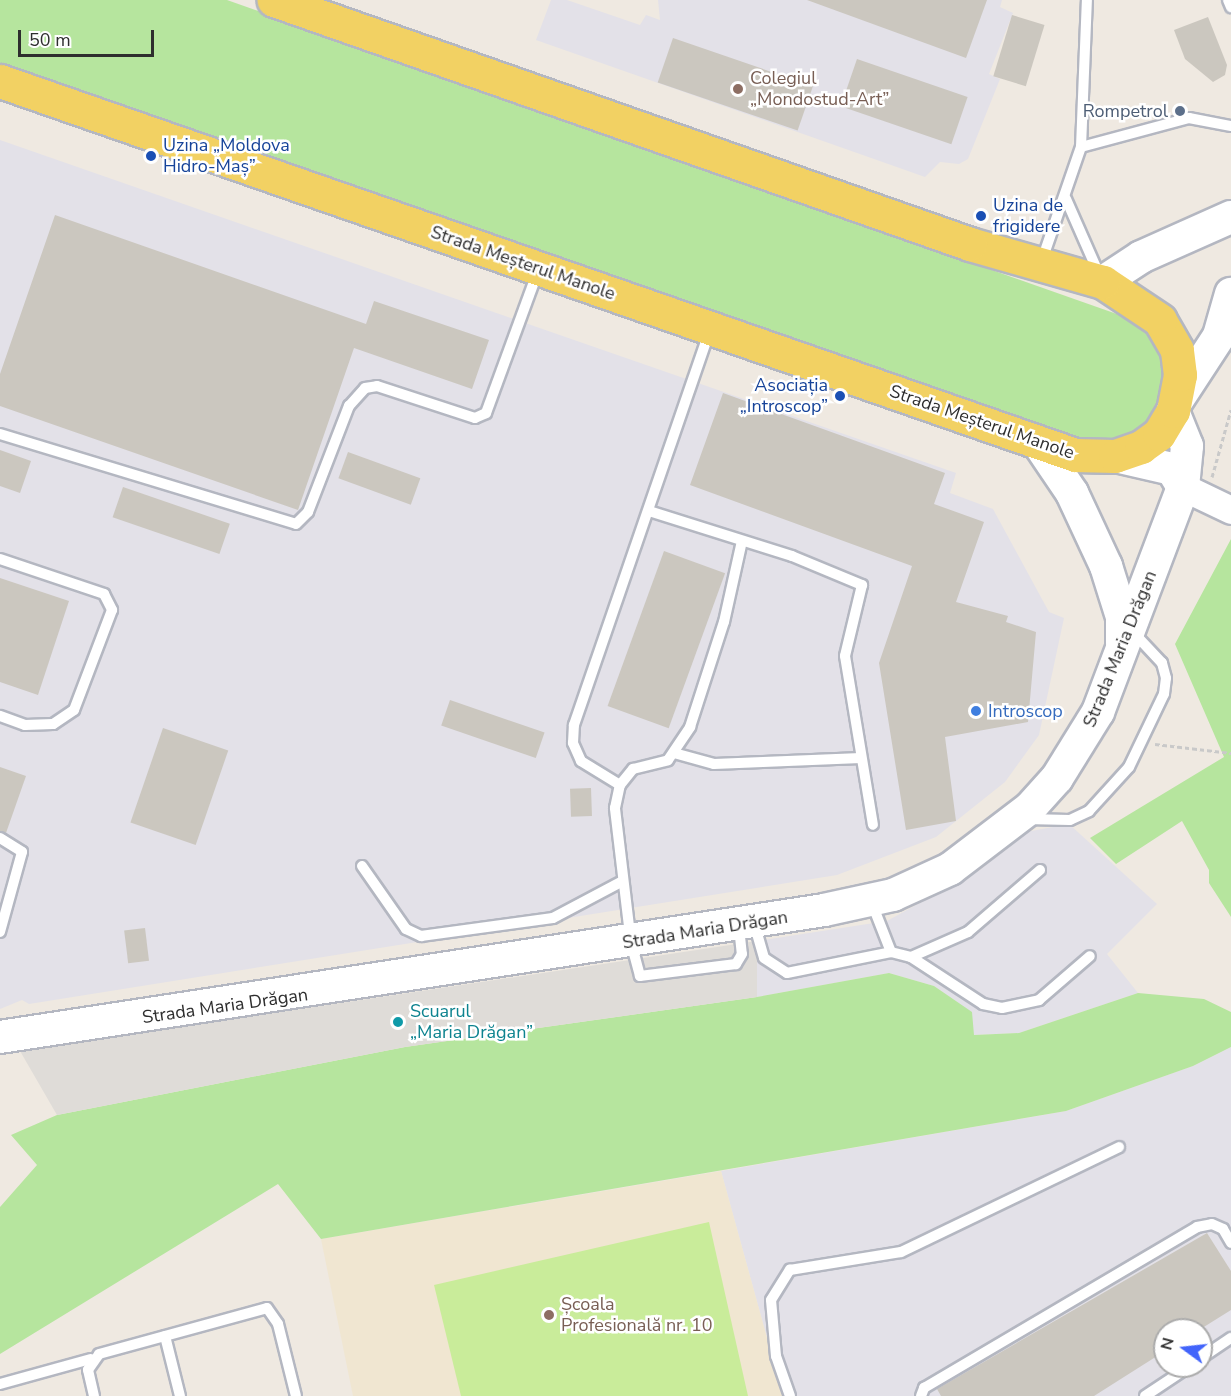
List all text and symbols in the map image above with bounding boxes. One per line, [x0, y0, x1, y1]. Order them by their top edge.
scale bar [21, 18, 158, 56]
text: 50 m [29, 28, 71, 52]
place label: Colegiul „Mondostud-Art” [750, 68, 889, 110]
marker: Colegiul „Mondostud-Art” [731, 82, 745, 96]
place label: Rompetrol [1083, 100, 1168, 122]
marker: Rompetrol [1173, 104, 1187, 118]
place label: Uzina „Moldova Hidro-Maș” [163, 135, 290, 178]
marker: Uzina „Moldova Hidro-Maș” [144, 149, 158, 163]
place label: Uzina de frigidere [993, 195, 1063, 238]
marker: Uzina de frigidere [974, 209, 988, 223]
street label: Strada Meșterul Manole [428, 221, 618, 305]
place label: Asociația „Introscop” [740, 375, 828, 418]
street label: Strada Meșterul Manole [887, 380, 1077, 464]
marker: Asociația „Introscop” [833, 389, 847, 403]
street label: Strada Maria Drăgan [1079, 567, 1161, 731]
place label: Introscop [988, 700, 1063, 722]
marker: Introscop [969, 704, 983, 718]
street label: Strada Maria Drăgan [621, 906, 789, 954]
street label: Strada Maria Drăgan [141, 984, 309, 1028]
place label: Scuarul „Maria Drăgan” [410, 1001, 533, 1044]
marker: Scuarul „Maria Drăgan” [391, 1015, 405, 1029]
place label: Școala Profesională nr. 10 [561, 1294, 712, 1336]
marker: Școala Profesională nr. 10 [542, 1308, 556, 1322]
north arrow [1153, 1318, 1213, 1378]
text: N [1155, 1335, 1180, 1352]

